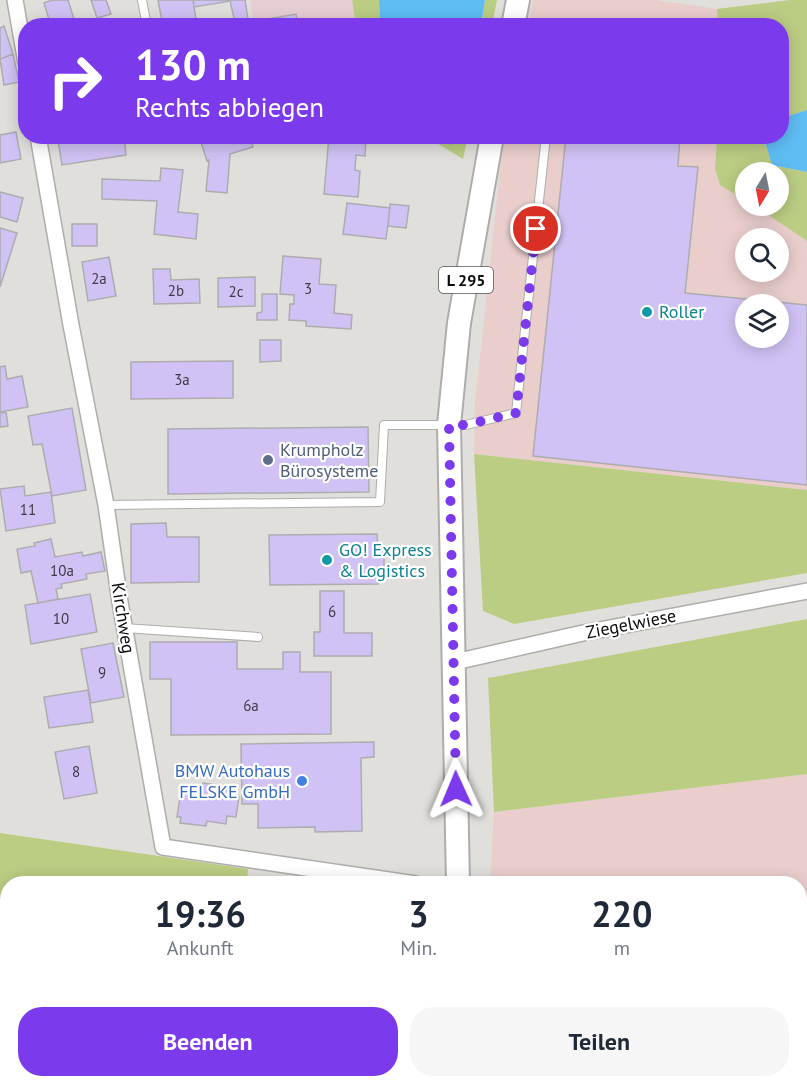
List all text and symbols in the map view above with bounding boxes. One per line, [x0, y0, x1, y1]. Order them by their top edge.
text: 130 m [135, 37, 251, 92]
icon: right [36, 42, 114, 120]
text: Rechts abbiegen [135, 90, 324, 124]
north arrow [735, 162, 789, 216]
map controls [735, 162, 789, 348]
pin [510, 203, 561, 254]
icon: arrive [519, 212, 552, 245]
button: search [735, 228, 789, 282]
road number: L 295 [439, 267, 493, 293]
house number: 2a [91, 269, 107, 288]
house number: 3 [304, 279, 312, 298]
house number: 2b [168, 281, 184, 300]
house number: 2c [229, 282, 244, 301]
button: layers [735, 294, 789, 348]
place label: Roller [659, 300, 704, 323]
marker: Roller [640, 305, 654, 319]
house number: 3a [174, 370, 190, 389]
place label: Krumpholz Bürosysteme [280, 438, 378, 482]
marker: Krumpholz Bürosysteme [261, 453, 275, 467]
house number: 11 [20, 500, 36, 519]
place label: GO! Express & Logistics [339, 538, 432, 582]
marker: GO! Express & Logistics [320, 553, 334, 567]
house number: 10a [50, 561, 74, 580]
street label: Kirchweg [107, 581, 140, 655]
house number: 6 [328, 602, 336, 621]
street label: Ziegelwiese [584, 603, 678, 644]
house number: 10 [53, 609, 69, 628]
house number: 9 [98, 663, 106, 682]
house number: 6a [243, 696, 259, 715]
position arrow [424, 757, 488, 821]
place label: BMW Autohaus FELSKE GmbH [175, 759, 290, 803]
house number: 8 [72, 762, 80, 781]
marker: BMW Autohaus FELSKE GmbH [295, 774, 309, 788]
text: 19:36 [155, 890, 246, 937]
text: 3 [408, 890, 429, 937]
text: 220 [591, 890, 653, 937]
text: Ankunft [167, 935, 234, 961]
text: Min. [400, 935, 437, 961]
text: m [614, 935, 630, 961]
button: Beenden [18, 1007, 398, 1076]
button: Teilen [410, 1007, 789, 1076]

